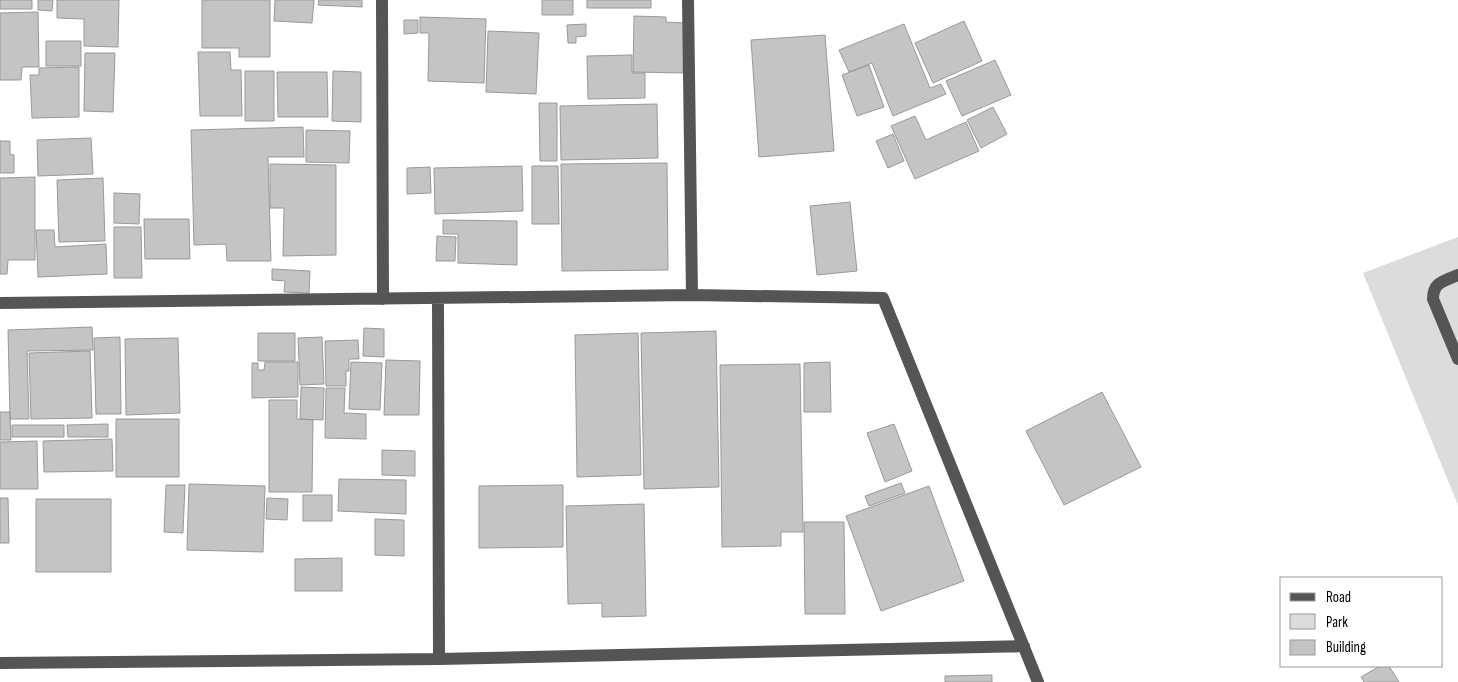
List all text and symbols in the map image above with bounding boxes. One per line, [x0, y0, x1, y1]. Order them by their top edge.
legend [1280, 577, 1443, 667]
text: Road [1326, 588, 1351, 607]
text: Park [1326, 613, 1348, 632]
text: Building [1326, 638, 1366, 657]

